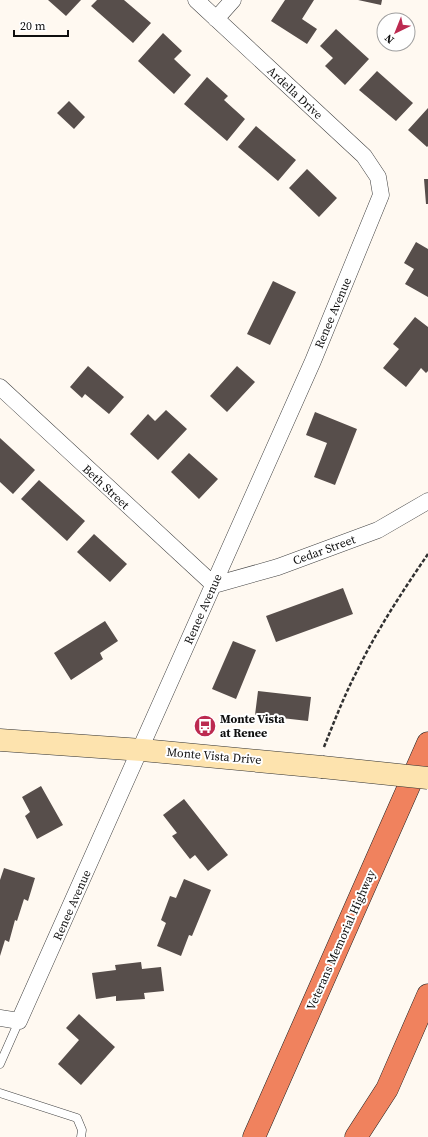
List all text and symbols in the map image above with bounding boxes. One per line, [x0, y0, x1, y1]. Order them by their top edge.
scale bar [14, 12, 68, 38]
north arrow [376, 12, 416, 52]
text: 20 m [20, 18, 46, 34]
text: N [381, 31, 398, 47]
street label: Ardella Drive [264, 63, 326, 123]
street label: Renee Avenue [311, 275, 355, 351]
street label: Beth Street [79, 461, 133, 513]
street label: Cedar Street [291, 531, 358, 569]
street label: Renee Avenue [180, 571, 226, 647]
place label: Monte Vista at Renee [220, 711, 285, 741]
bus stop icon: Monte Vista at Renee [192, 713, 218, 739]
street label: Monte Vista Drive [166, 744, 262, 768]
street label: Renee Avenue [49, 867, 95, 943]
street label: Veterans Memorial Highway [303, 867, 380, 1013]

